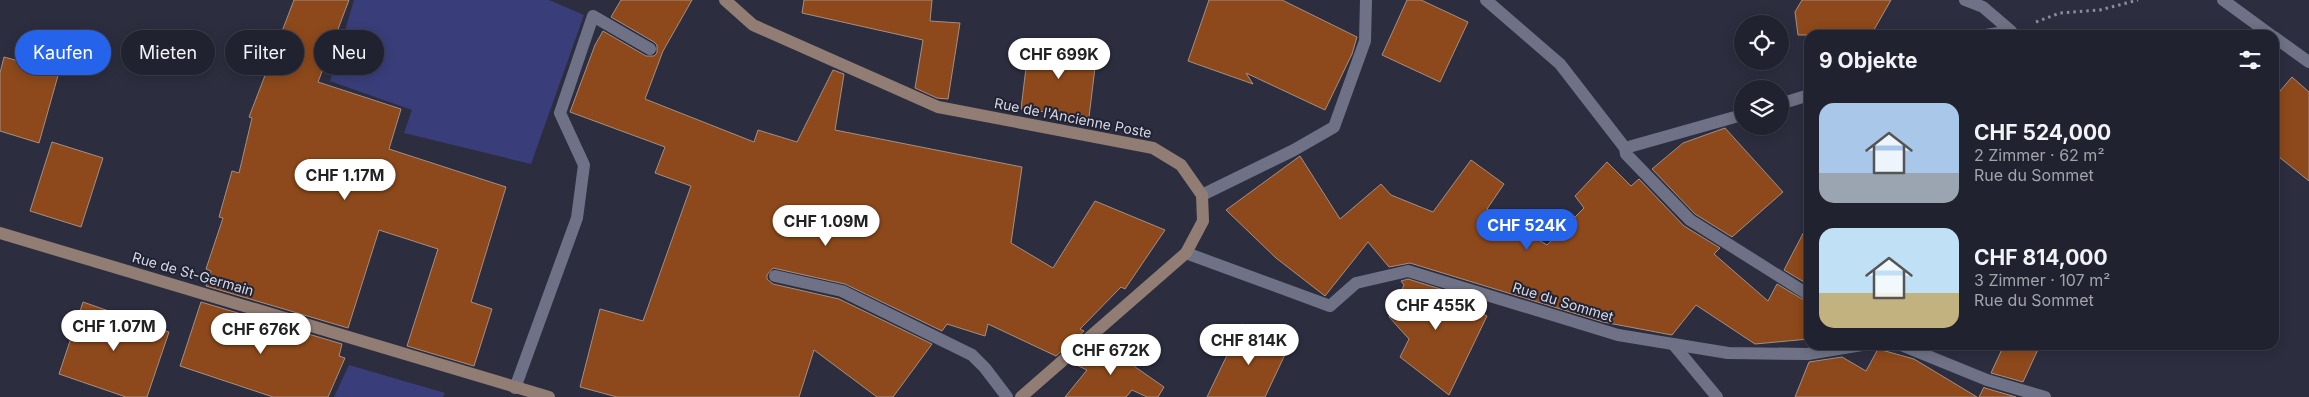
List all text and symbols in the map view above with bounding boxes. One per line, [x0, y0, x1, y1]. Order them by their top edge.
map controls [1734, 15, 1789, 135]
button: locate [1734, 15, 1789, 70]
chip: Kaufen [15, 30, 111, 75]
chip: Mieten [121, 30, 215, 75]
chip: Filter [225, 30, 304, 75]
chip: Neu [314, 30, 384, 75]
pin: CHF 699K [1007, 38, 1111, 80]
text: CHF 699K [1019, 44, 1099, 64]
icon: filters [2236, 46, 2264, 74]
text: 9 Objekte [1819, 48, 1917, 73]
button: layers [1734, 80, 1789, 135]
street label: Rue de l'Ancienne Poste [993, 94, 1153, 141]
text: CHF 524,000 [1974, 120, 2111, 145]
icon: home [1859, 123, 1919, 183]
text: 2 Zimmer · 62 m² [1974, 145, 2104, 165]
pin: CHF 1.17M [288, 158, 402, 201]
text: CHF 1.17M [306, 165, 384, 185]
text: Rue du Sommet [1974, 165, 2094, 185]
pin: CHF 1.09M [769, 204, 883, 247]
pin: CHF 524K [1475, 208, 1579, 251]
text: CHF 1.09M [784, 211, 868, 231]
text: CHF 524K [1487, 215, 1567, 235]
text: CHF 814,000 [1974, 245, 2108, 270]
street label: Rue de St-Germain [130, 248, 256, 299]
icon: home [1859, 248, 1919, 308]
text: 3 Zimmer · 107 m² [1974, 270, 2110, 290]
street label: Rue du Sommet [1511, 278, 1616, 325]
pin: CHF 455K [1384, 288, 1488, 331]
text: Rue du Sommet [1974, 290, 2094, 310]
text: CHF 455K [1396, 295, 1476, 315]
pin: CHF 1.07M [57, 310, 171, 352]
pin: CHF 676K [209, 312, 313, 355]
text: CHF 1.07M [72, 316, 156, 336]
text: CHF 676K [222, 319, 300, 339]
pin: CHF 814K [1197, 324, 1301, 366]
text: CHF 814K [1211, 330, 1287, 350]
pin: CHF 672K [1059, 334, 1163, 376]
text: CHF 672K [1072, 340, 1150, 360]

